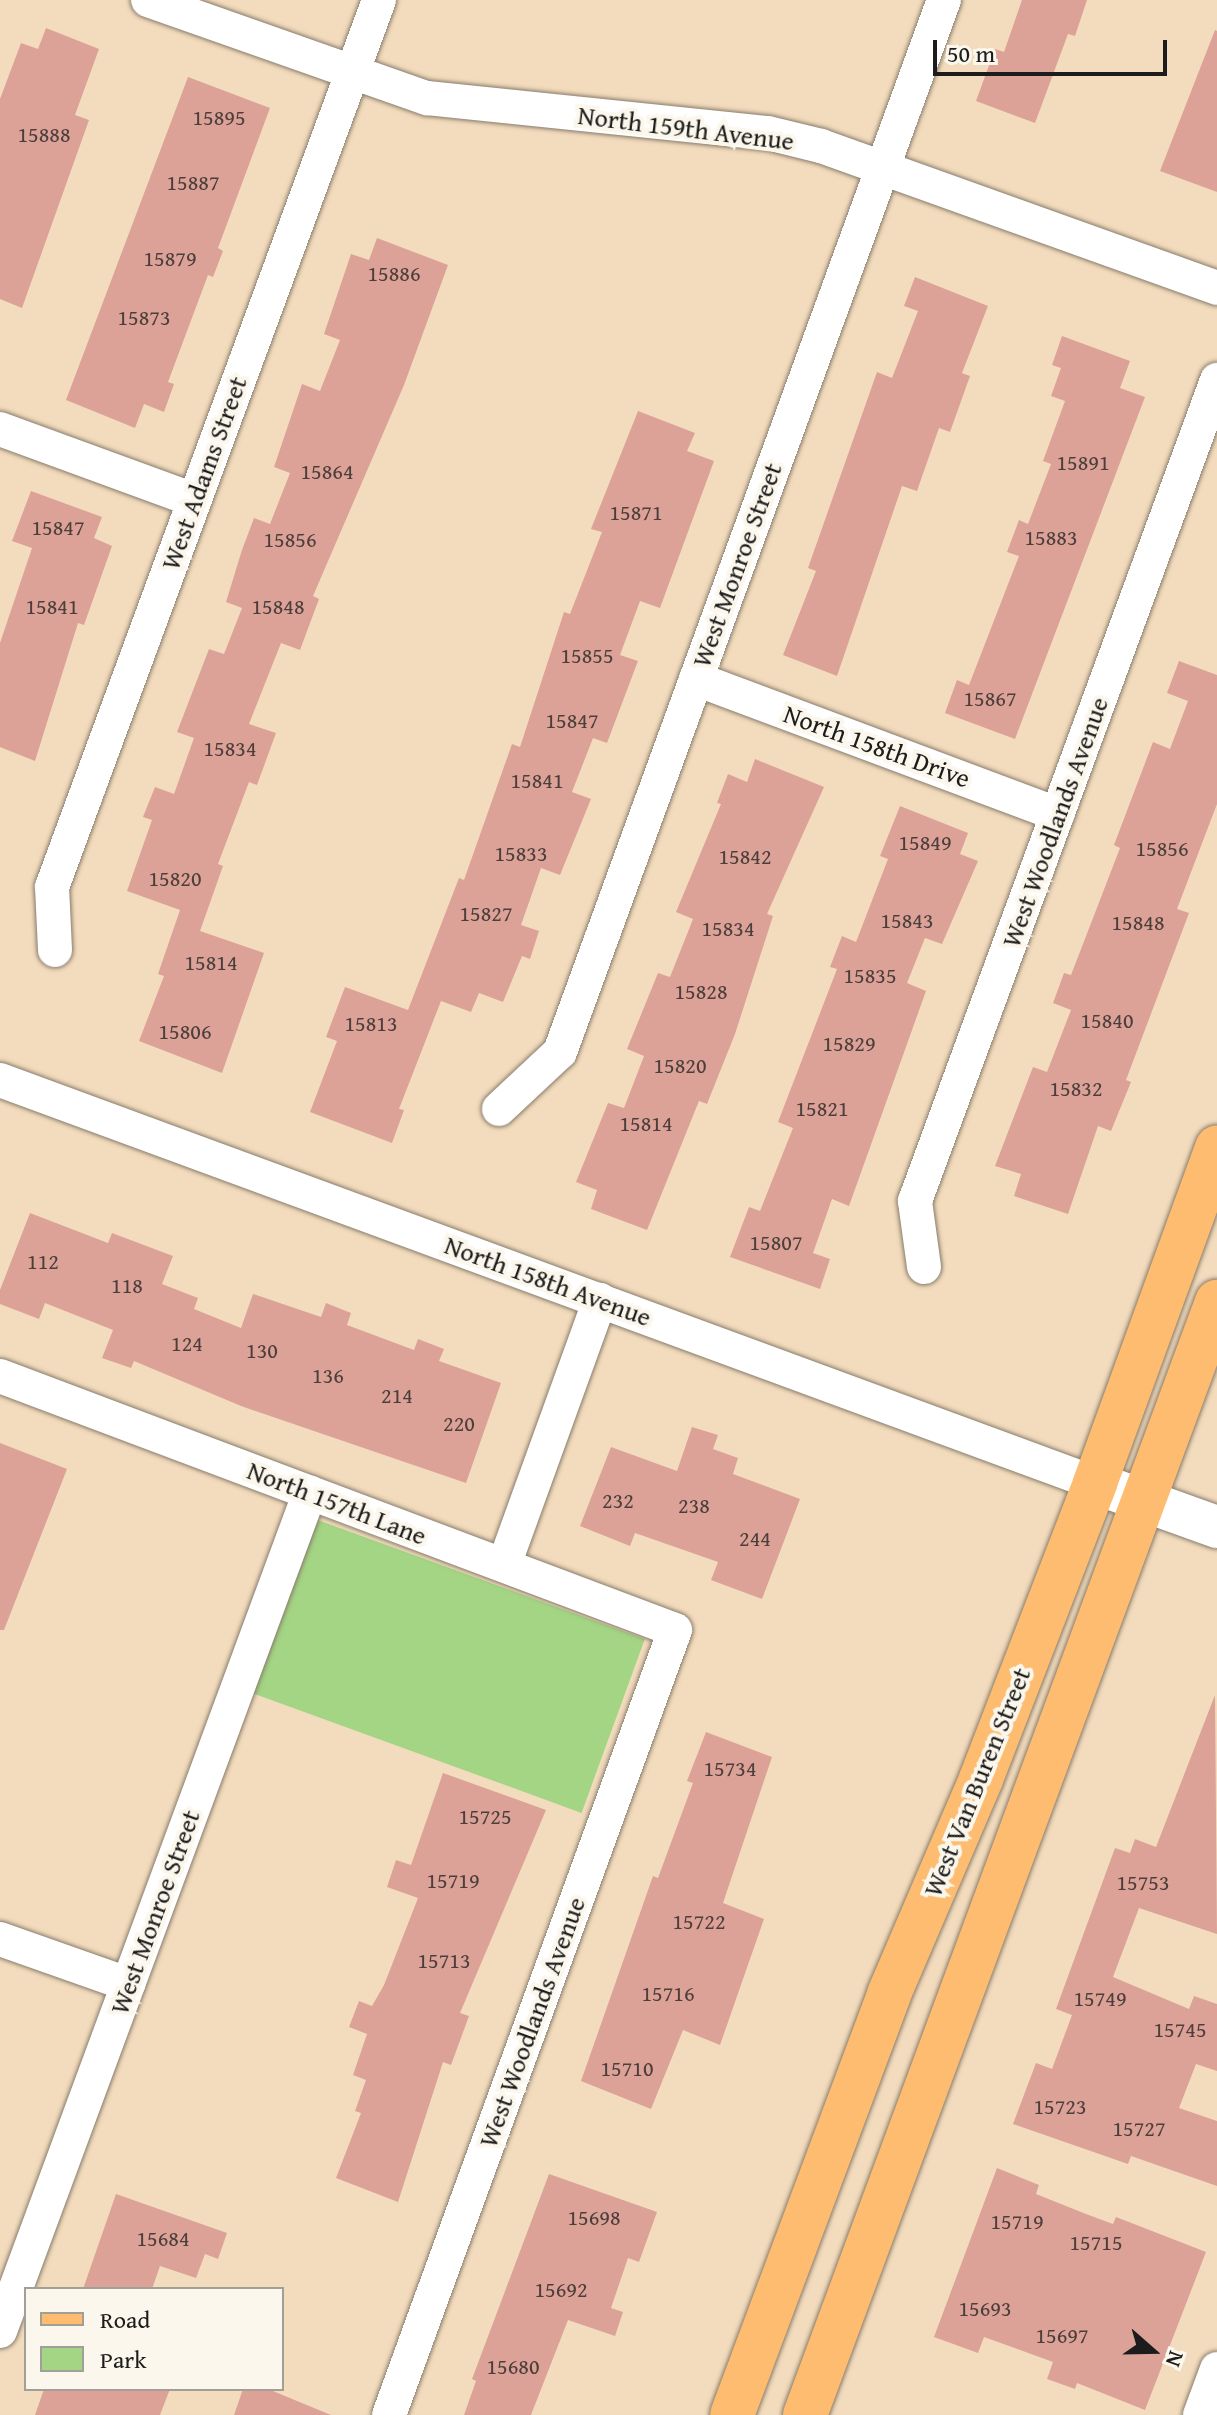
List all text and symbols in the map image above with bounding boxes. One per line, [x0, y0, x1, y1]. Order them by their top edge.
scale bar [937, 24, 1171, 74]
text: 50 m [947, 36, 995, 71]
street label: North 159th Avenue [576, 99, 796, 157]
house number: 15895 [193, 105, 245, 131]
house number: 15888 [18, 122, 70, 148]
house number: 15887 [167, 170, 219, 196]
house number: 15879 [144, 246, 196, 272]
house number: 15886 [368, 261, 420, 287]
house number: 15873 [118, 305, 170, 331]
street label: West Adams Street [155, 372, 253, 574]
house number: 15891 [1057, 450, 1109, 476]
house number: 15864 [301, 459, 353, 485]
street label: West Monroe Street [686, 459, 788, 671]
house number: 15871 [610, 500, 662, 526]
house number: 15847 [32, 515, 84, 541]
house number: 15883 [1025, 525, 1077, 551]
house number: 15856 [264, 527, 316, 553]
house number: 15841 [26, 594, 78, 620]
house number: 15848 [252, 594, 304, 620]
house number: 15855 [561, 643, 613, 669]
house number: 15867 [964, 686, 1016, 712]
street label: West Woodlands Avenue [995, 693, 1115, 951]
street label: North 158th Drive [780, 698, 974, 794]
house number: 15847 [546, 708, 598, 734]
house number: 15834 [204, 736, 256, 762]
house number: 15841 [511, 768, 563, 794]
house number: 15849 [899, 830, 951, 856]
house number: 15856 [1136, 836, 1188, 862]
house number: 15833 [495, 841, 547, 867]
house number: 15842 [719, 844, 771, 870]
house number: 15820 [149, 866, 201, 892]
house number: 15827 [460, 901, 512, 927]
house number: 15843 [881, 908, 933, 934]
house number: 15848 [1112, 910, 1164, 936]
house number: 15834 [702, 916, 754, 942]
house number: 15814 [185, 950, 237, 976]
house number: 15835 [844, 963, 896, 989]
house number: 15828 [675, 979, 727, 1005]
house number: 15840 [1081, 1008, 1133, 1034]
house number: 15813 [345, 1011, 397, 1037]
house number: 15806 [159, 1019, 211, 1045]
house number: 15829 [823, 1031, 875, 1057]
house number: 15820 [654, 1053, 706, 1079]
house number: 15832 [1050, 1076, 1102, 1102]
house number: 15821 [796, 1096, 848, 1122]
house number: 15814 [620, 1111, 672, 1137]
street label: North 158th Avenue [441, 1229, 655, 1333]
house number: 15807 [750, 1230, 802, 1256]
house number: 112 [27, 1249, 59, 1275]
house number: 118 [111, 1273, 143, 1299]
house number: 124 [171, 1331, 203, 1357]
house number: 130 [246, 1338, 278, 1364]
house number: 136 [312, 1363, 344, 1389]
house number: 214 [381, 1383, 413, 1409]
house number: 220 [443, 1411, 475, 1437]
street label: North 157th Lane [243, 1455, 431, 1551]
house number: 232 [602, 1488, 634, 1514]
house number: 238 [678, 1493, 710, 1519]
house number: 244 [739, 1526, 771, 1552]
street label: West Van Buren Street [917, 1663, 1037, 1901]
house number: 15734 [704, 1756, 756, 1782]
house number: 15725 [459, 1804, 511, 1830]
street label: West Monroe Street [104, 1806, 206, 2018]
house number: 15719 [427, 1868, 479, 1894]
house number: 15753 [1117, 1870, 1169, 1896]
street label: West Woodlands Avenue [472, 1893, 592, 2151]
house number: 15722 [673, 1909, 725, 1935]
house number: 15713 [418, 1948, 470, 1974]
house number: 15716 [642, 1981, 694, 2007]
house number: 15749 [1074, 1986, 1126, 2012]
house number: 15745 [1154, 2017, 1206, 2043]
house number: 15710 [601, 2056, 653, 2082]
house number: 15723 [1034, 2094, 1086, 2120]
house number: 15727 [1113, 2116, 1165, 2142]
house number: 15698 [568, 2205, 620, 2231]
house number: 15719 [991, 2209, 1043, 2235]
house number: 15684 [137, 2226, 189, 2252]
house number: 15715 [1070, 2230, 1122, 2256]
house number: 15692 [535, 2277, 587, 2303]
legend [24, 2287, 284, 2391]
house number: 15693 [959, 2296, 1011, 2322]
text: Road [100, 2302, 150, 2337]
north arrow [1113, 2311, 1193, 2391]
house number: 15697 [1036, 2323, 1088, 2349]
text: Park [100, 2342, 146, 2377]
text: N [1158, 2347, 1193, 2372]
house number: 15680 [487, 2354, 539, 2380]

